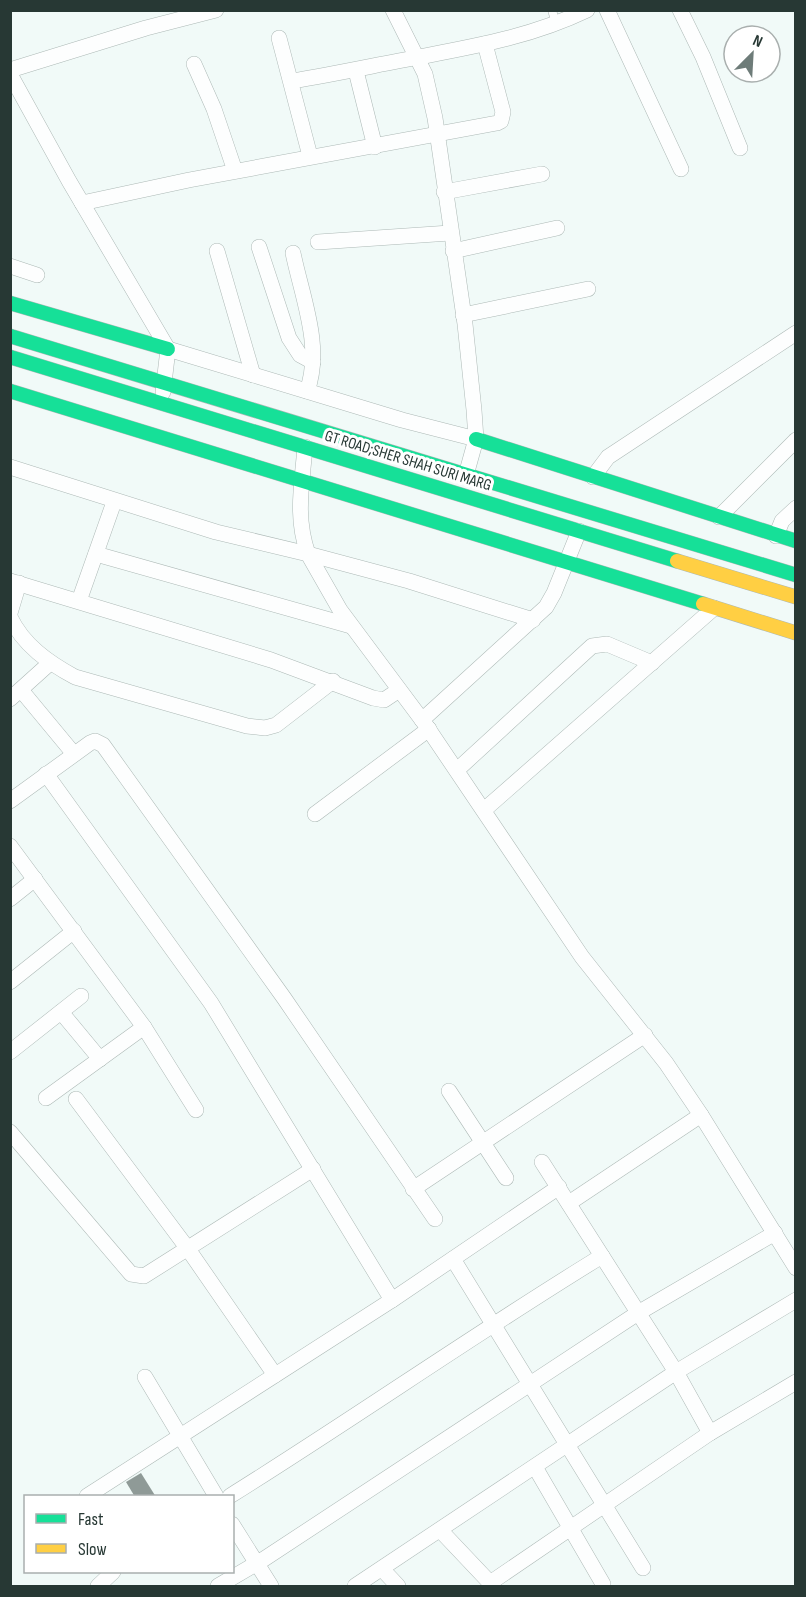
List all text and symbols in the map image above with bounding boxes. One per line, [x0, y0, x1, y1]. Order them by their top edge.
north arrow [722, 24, 782, 84]
text: N [750, 31, 765, 52]
street label: GT ROAD;SHER SHAH SURI MARG [322, 427, 494, 495]
legend [24, 1495, 234, 1573]
text: Fast [78, 1509, 104, 1530]
text: Slow [78, 1539, 107, 1560]

